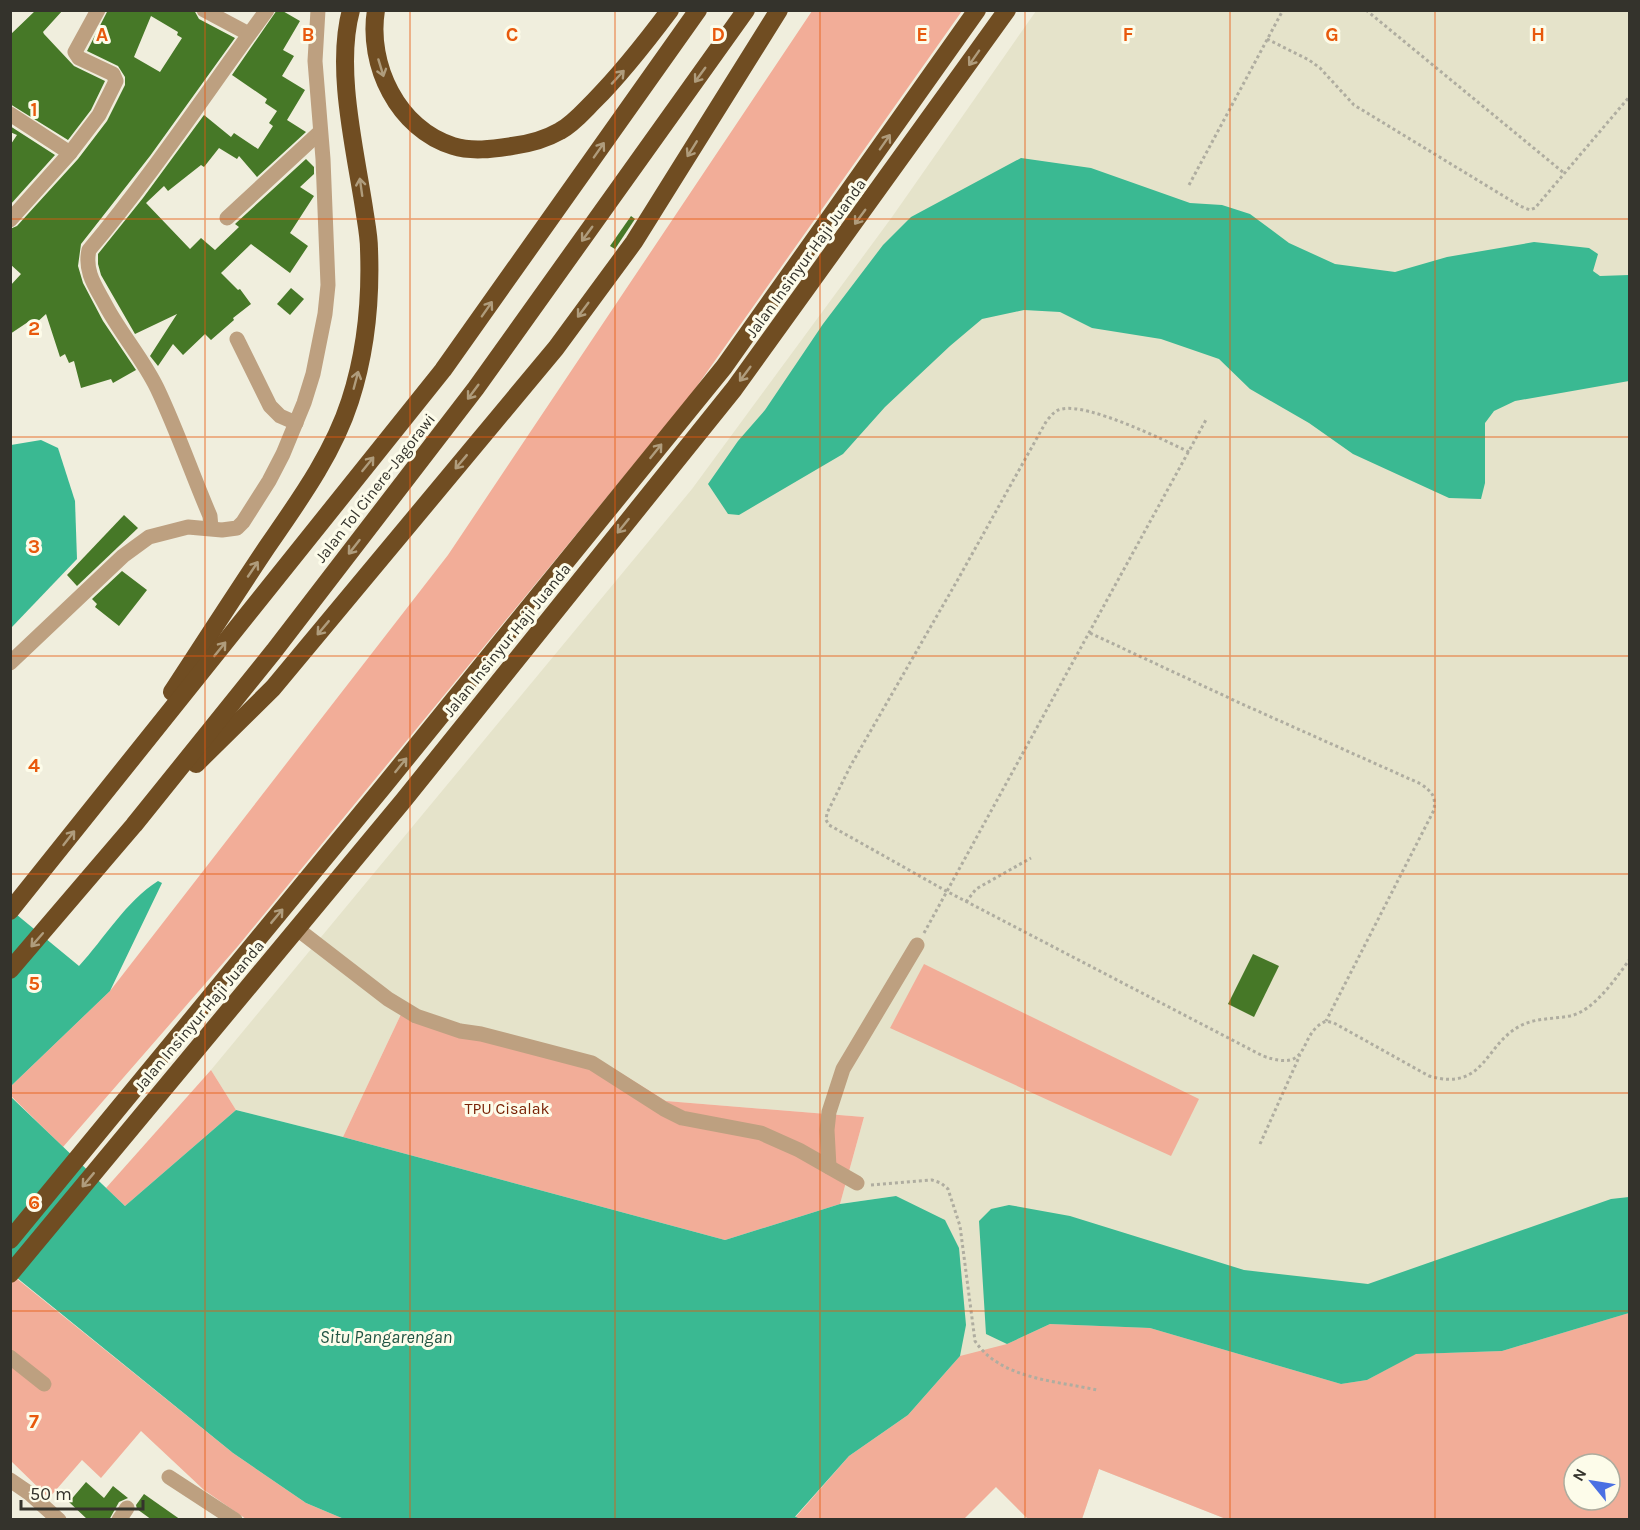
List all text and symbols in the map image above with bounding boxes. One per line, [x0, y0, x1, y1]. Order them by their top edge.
text: A [96, 23, 109, 46]
text: B [302, 23, 314, 46]
text: C [506, 23, 518, 46]
text: D [711, 23, 725, 46]
text: E [916, 23, 928, 46]
text: F [1123, 23, 1134, 46]
text: G [1325, 23, 1339, 46]
text: H [1531, 23, 1545, 46]
one-way arrow [967, 50, 980, 66]
one-way arrow [376, 58, 387, 77]
one-way arrow [694, 67, 706, 83]
one-way arrow [611, 70, 625, 85]
text: 1 [30, 98, 38, 121]
one-way arrow [879, 134, 891, 151]
one-way arrow [686, 140, 698, 157]
one-way arrow [593, 142, 606, 158]
street label: Jalan Insinyur Haji Juanda [742, 175, 870, 341]
one-way arrow [355, 178, 366, 198]
one-way arrow [854, 208, 866, 224]
one-way arrow [580, 225, 593, 241]
one-way arrow [481, 301, 493, 318]
one-way arrow [577, 302, 590, 318]
text: 2 [28, 317, 40, 340]
one-way arrow [739, 366, 751, 382]
one-way arrow [350, 371, 362, 390]
one-way arrow [467, 384, 479, 400]
street label: Jalan Tol Cinere–Jagorawi [311, 410, 439, 566]
one-way arrow [650, 443, 663, 459]
one-way arrow [454, 454, 467, 470]
one-way arrow [362, 456, 375, 472]
one-way arrow [617, 518, 630, 534]
text: 3 [28, 535, 40, 558]
one-way arrow [348, 539, 361, 555]
one-way arrow [246, 560, 259, 577]
street label: Jalan Insinyur Haji Juanda [439, 560, 575, 720]
one-way arrow [316, 620, 329, 636]
one-way arrow [213, 641, 226, 657]
text: 4 [28, 754, 40, 777]
one-way arrow [395, 757, 408, 773]
one-way arrow [63, 831, 75, 847]
one-way arrow [271, 908, 284, 924]
one-way arrow [30, 932, 43, 948]
street label: Jalan Insinyur Haji Juanda [130, 936, 268, 1096]
text: 5 [28, 972, 40, 995]
park label: TPU Cisalak [464, 1099, 550, 1118]
one-way arrow [81, 1172, 95, 1187]
text: 6 [28, 1191, 40, 1214]
water label: Situ Pangarengan [320, 1326, 452, 1348]
text: 7 [29, 1410, 39, 1433]
north arrow [1562, 1452, 1622, 1512]
text: N [1568, 1465, 1591, 1484]
scale bar [21, 1473, 142, 1511]
text: 50 m [30, 1483, 72, 1505]

